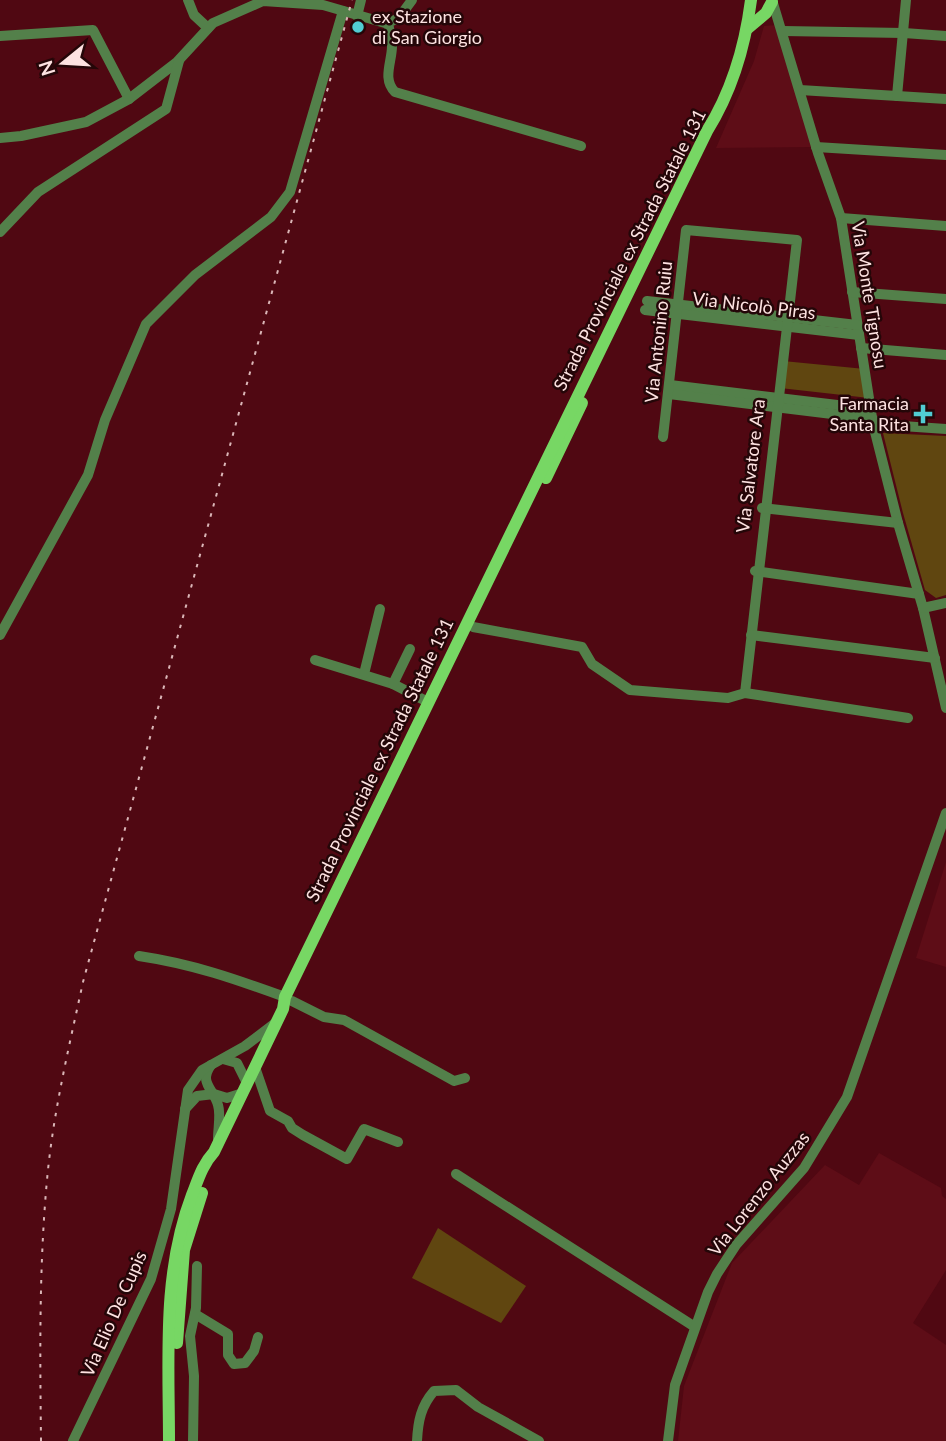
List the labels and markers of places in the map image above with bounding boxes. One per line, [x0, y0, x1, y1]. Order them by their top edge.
place label: ex Stazione di San Giorgio [372, 5, 482, 48]
marker: ex Stazione di San Giorgio [350, 19, 366, 35]
place label: Farmacia Santa Rita [830, 392, 909, 435]
marker: Farmacia Santa Rita [915, 406, 931, 422]

